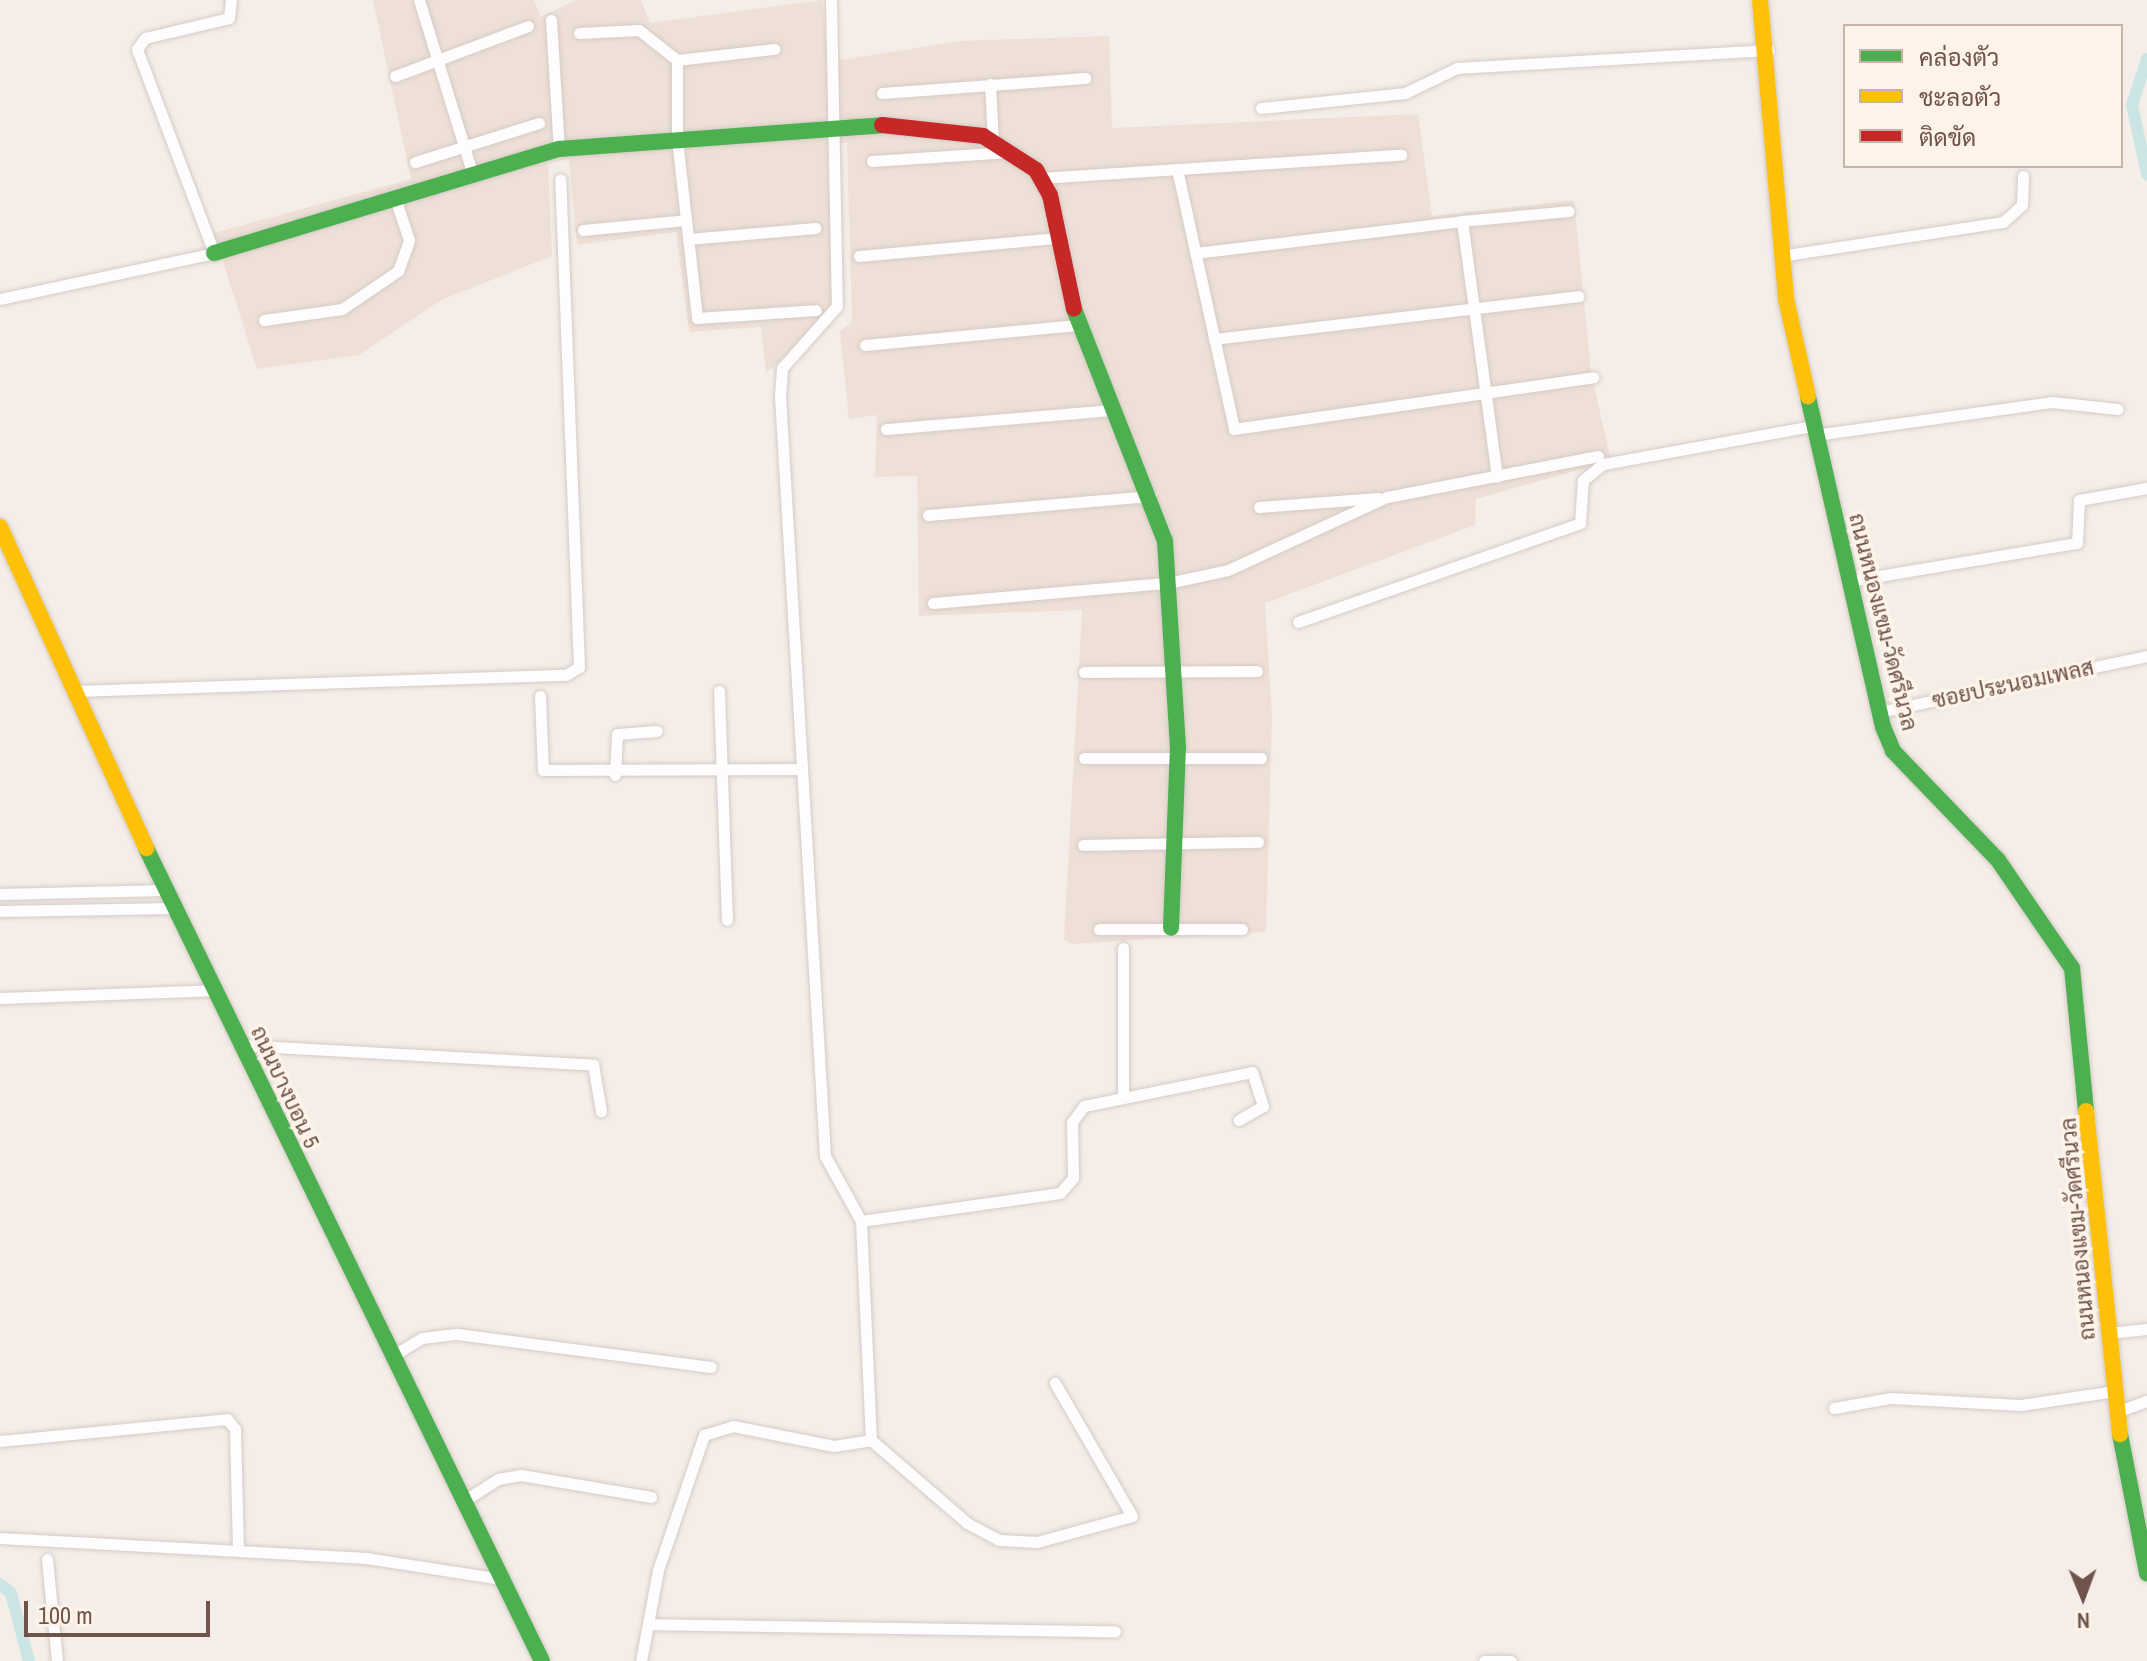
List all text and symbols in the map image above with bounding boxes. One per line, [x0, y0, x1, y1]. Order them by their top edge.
legend [1843, 24, 2123, 168]
text: คล่องตัว [1919, 41, 1999, 73]
text: ชะลอตัว [1919, 81, 2001, 113]
text: ติดขัด [1919, 121, 1976, 153]
street label: ถนนหนองแขม-วัดศรีนวล [1843, 510, 1923, 734]
street label: ซอยประนอมเพลส [1930, 654, 2096, 714]
street label: ถนนบางบอน 5 [245, 1022, 325, 1152]
street label: ถนนหนองแขม-วัดศรีนวล [2055, 1117, 2101, 1341]
north arrow [2043, 1557, 2123, 1637]
scale bar [28, 1585, 214, 1635]
text: 100 m [38, 1599, 93, 1631]
text: N [2077, 1606, 2090, 1636]

